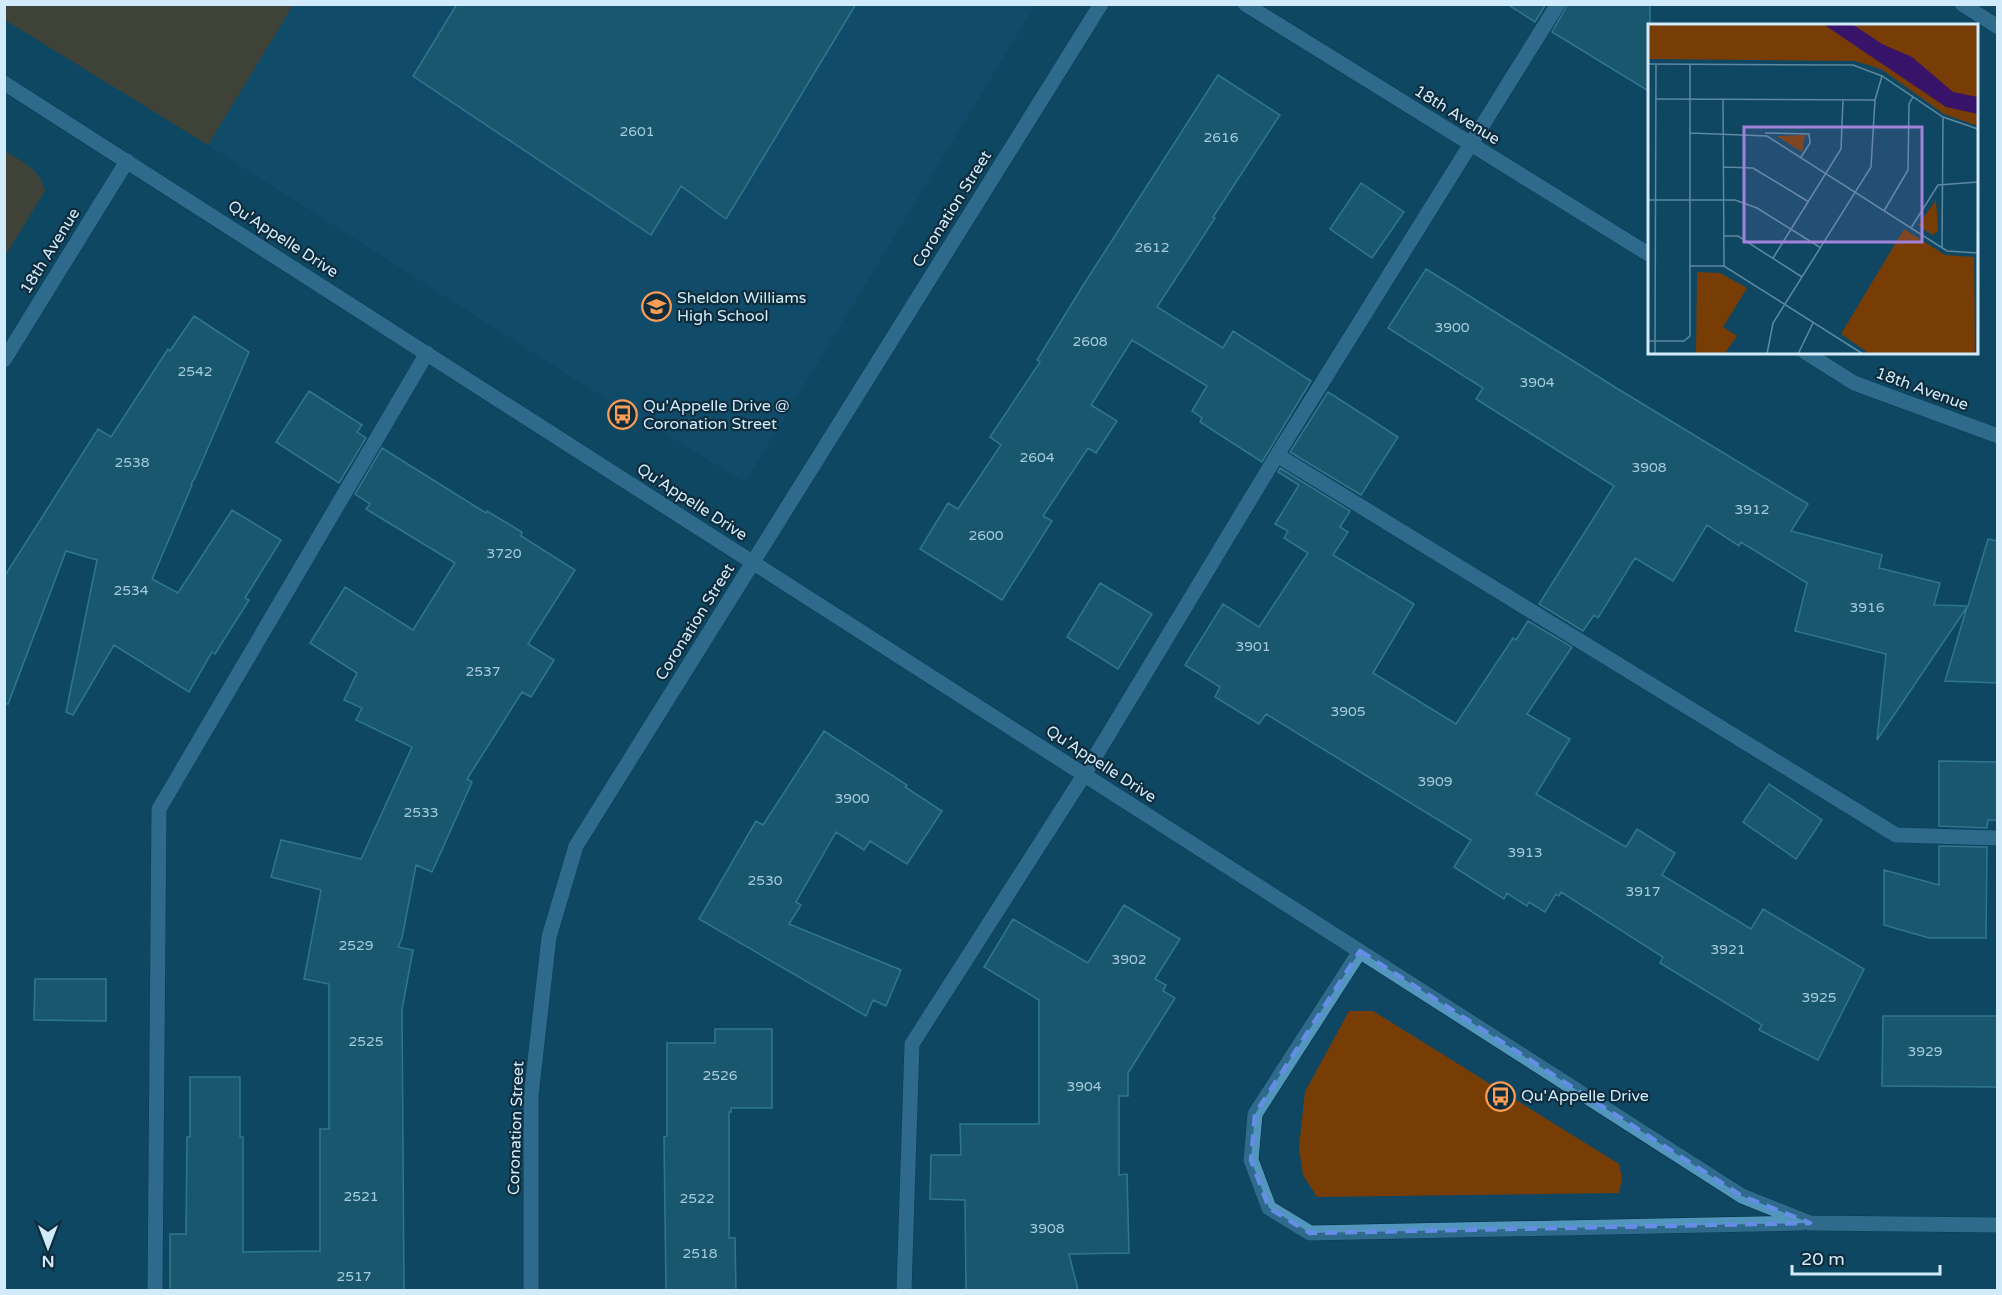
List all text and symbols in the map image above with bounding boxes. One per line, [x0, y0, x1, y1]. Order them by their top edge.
inset map [1648, 24, 1978, 354]
street label: 18th Avenue [1410, 81, 1504, 149]
house number: 2601 [619, 123, 655, 140]
house number: 2616 [1203, 129, 1239, 146]
street label: Coronation Street [908, 147, 996, 271]
street label: Qu'Appelle Drive [224, 196, 342, 282]
street label: 18th Avenue [16, 204, 84, 298]
house number: 2612 [1134, 239, 1170, 256]
place label: Sheldon Williams High School [677, 288, 807, 326]
school or university icon: Sheldon Williams High School [640, 291, 672, 323]
house number: 3900 [1434, 319, 1470, 336]
house number: 2608 [1072, 333, 1108, 350]
house number: 2542 [177, 363, 213, 380]
street label: 18th Avenue [1873, 363, 1971, 415]
house number: 3904 [1519, 374, 1555, 391]
place label: Qu'Appelle Drive @ Coronation Street [643, 396, 789, 434]
bus stop icon: Qu'Appelle Drive @ Coronation Street [606, 399, 638, 431]
house number: 2604 [1019, 449, 1055, 466]
house number: 2538 [114, 454, 150, 471]
street label: Qu'Appelle Drive [633, 459, 751, 545]
house number: 3908 [1631, 459, 1667, 476]
house number: 3912 [1734, 501, 1770, 518]
house number: 2600 [968, 527, 1004, 544]
house number: 3720 [486, 545, 522, 562]
street label: Coronation Street [651, 560, 739, 684]
house number: 2534 [113, 582, 149, 599]
house number: 3916 [1849, 599, 1885, 616]
house number: 3901 [1235, 638, 1271, 655]
house number: 2537 [465, 663, 501, 680]
house number: 3905 [1330, 703, 1366, 720]
street label: Qu'Appelle Drive [1042, 721, 1160, 807]
house number: 3909 [1417, 773, 1453, 790]
house number: 3900 [834, 790, 870, 807]
house number: 2533 [403, 804, 439, 821]
house number: 3913 [1507, 844, 1543, 861]
house number: 2530 [747, 872, 783, 889]
house number: 3917 [1625, 883, 1661, 900]
house number: 2529 [338, 937, 374, 954]
house number: 3921 [1710, 941, 1746, 958]
house number: 3902 [1111, 951, 1147, 968]
house number: 3925 [1801, 989, 1837, 1006]
house number: 2525 [348, 1033, 384, 1050]
house number: 3929 [1907, 1043, 1943, 1060]
street label: Coronation Street [504, 1061, 528, 1195]
house number: 2526 [702, 1067, 738, 1084]
house number: 3904 [1066, 1078, 1102, 1095]
bus stop icon: Qu'Appelle Drive [1484, 1080, 1516, 1112]
place label: Qu'Appelle Drive [1521, 1086, 1649, 1106]
house number: 2521 [343, 1188, 379, 1205]
house number: 2522 [679, 1190, 715, 1207]
north arrow [18, 1217, 78, 1277]
house number: 3908 [1029, 1220, 1065, 1237]
scale bar [1792, 1238, 1940, 1276]
house number: 2518 [682, 1245, 718, 1262]
text: 20 m [1801, 1248, 1845, 1270]
text: N [42, 1251, 54, 1271]
house number: 2517 [336, 1268, 372, 1285]

